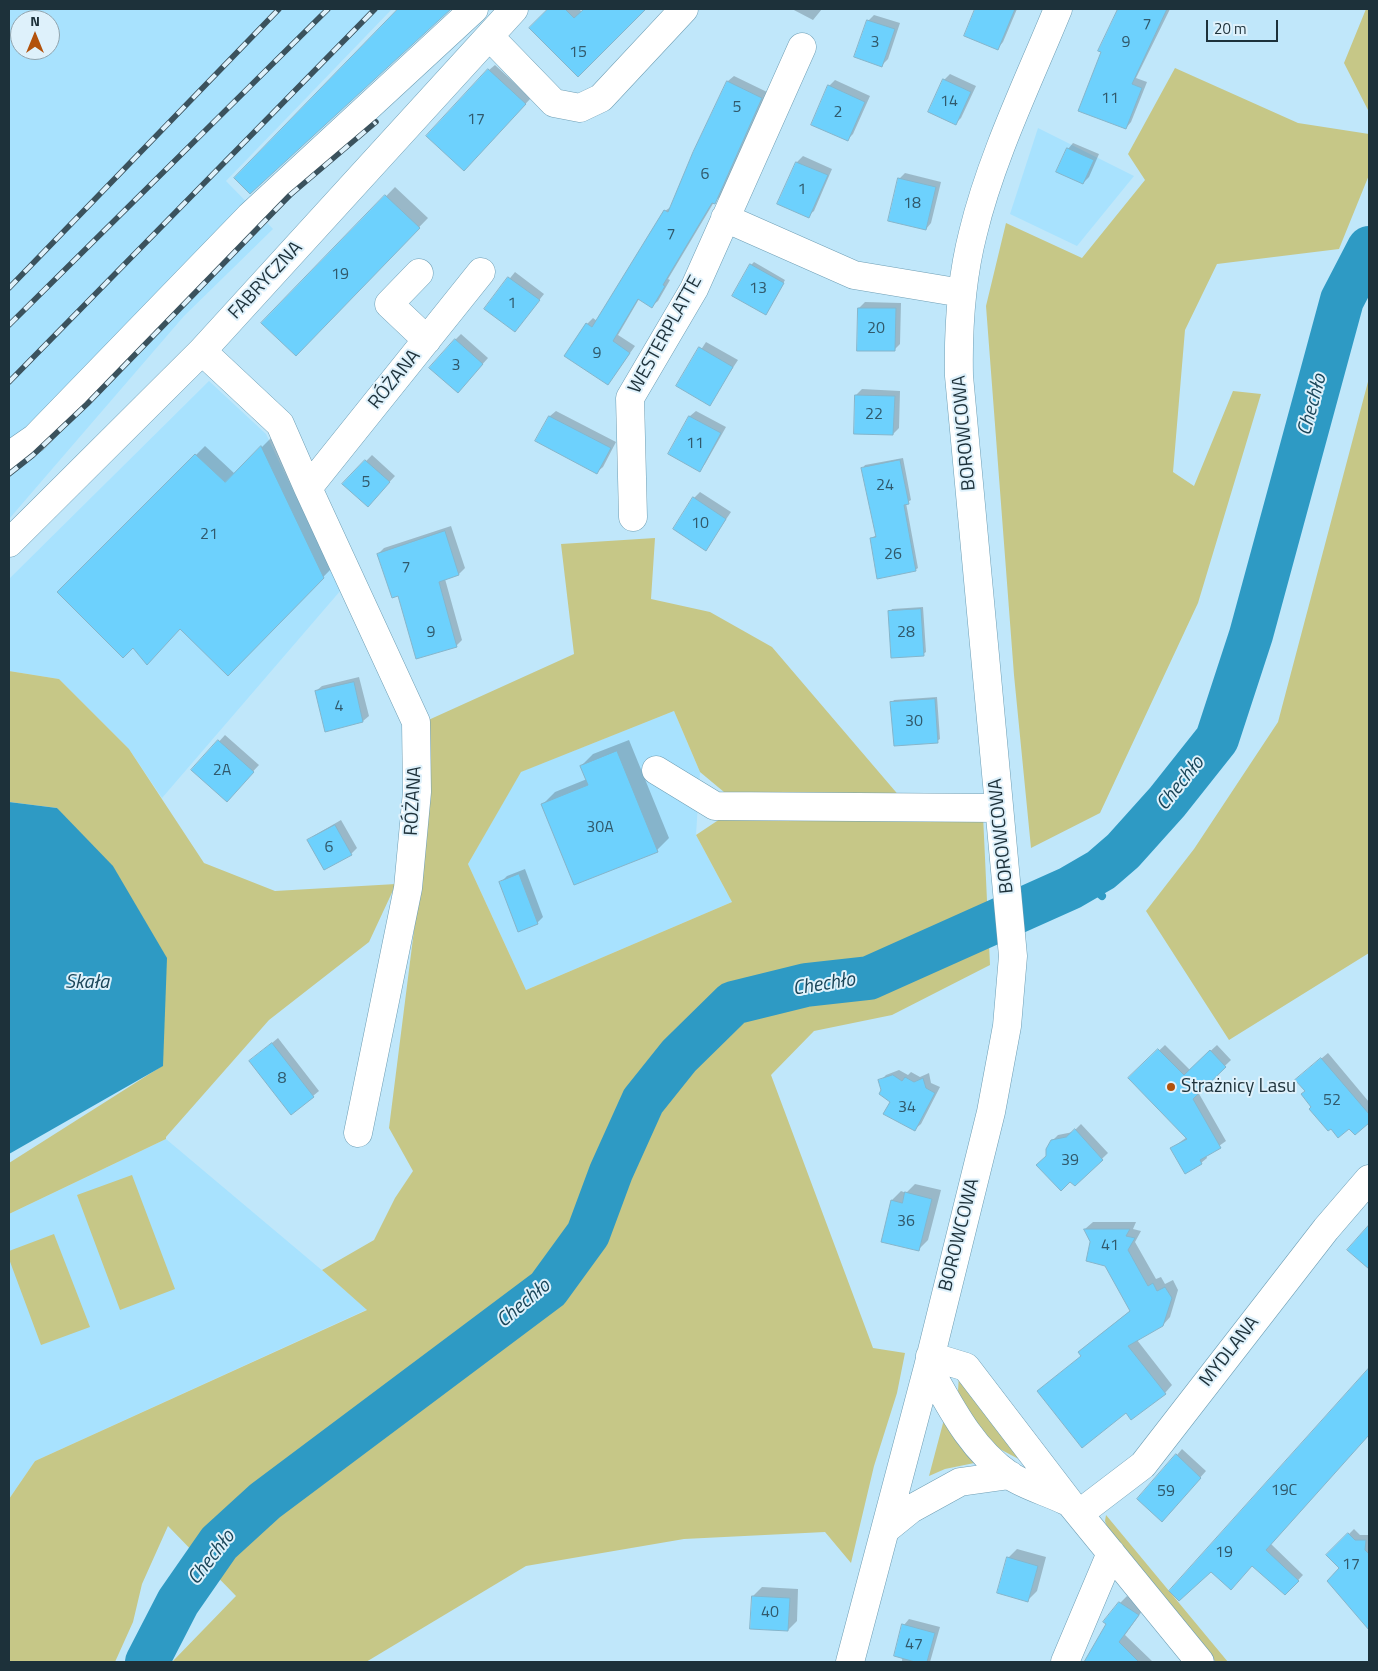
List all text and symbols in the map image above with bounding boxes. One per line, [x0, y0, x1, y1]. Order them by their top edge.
north arrow [10, 10, 60, 60]
text: N [30, 10, 40, 31]
scale bar [1208, 10, 1280, 42]
house number: 7 [1143, 15, 1151, 35]
text: 20 m [1214, 17, 1247, 40]
house number: 3 [871, 33, 879, 53]
house number: 9 [1122, 33, 1130, 53]
house number: 15 [569, 43, 587, 63]
house number: 11 [1101, 89, 1119, 109]
house number: 14 [940, 92, 958, 112]
house number: 5 [733, 98, 741, 118]
house number: 2 [834, 103, 842, 123]
house number: 17 [467, 110, 485, 130]
house number: 6 [701, 165, 709, 185]
house number: 1 [798, 180, 806, 200]
house number: 18 [903, 194, 921, 214]
house number: 7 [667, 225, 675, 245]
street label: FABRYCZNA [224, 237, 308, 325]
house number: 19 [331, 265, 349, 285]
street label: WESTERPLATTE [624, 272, 708, 398]
house number: 13 [749, 279, 767, 299]
house number: 1 [508, 294, 516, 314]
house number: 20 [867, 319, 885, 339]
house number: 9 [593, 344, 601, 364]
street label: RÓŻANA [364, 346, 426, 414]
house number: 3 [452, 356, 460, 376]
water label: Chechło [1293, 372, 1333, 438]
street label: BOROWCOWA [949, 374, 981, 492]
house number: 22 [865, 405, 883, 425]
house number: 11 [686, 434, 704, 454]
house number: 5 [362, 473, 370, 493]
house number: 24 [876, 476, 894, 496]
house number: 10 [691, 514, 709, 534]
house number: 21 [200, 525, 218, 545]
house number: 26 [884, 545, 902, 565]
house number: 7 [402, 558, 410, 578]
house number: 9 [427, 623, 435, 643]
house number: 28 [897, 623, 915, 643]
house number: 4 [335, 697, 343, 717]
house number: 30 [905, 712, 923, 732]
water label: Chechło [1152, 752, 1210, 816]
house number: 2A [213, 761, 231, 781]
street label: RÓŻANA [401, 766, 427, 836]
street label: BOROWCOWA [985, 777, 1019, 895]
house number: 30A [586, 818, 614, 838]
house number: 6 [325, 838, 333, 858]
water label: Chechło [791, 968, 857, 1002]
water label: Skała [65, 971, 109, 995]
house number: 8 [278, 1069, 286, 1089]
place label: Strażnicy Lasu [1181, 1076, 1296, 1098]
marker: Strażnicy Lasu [1165, 1081, 1177, 1093]
house number: 52 [1323, 1091, 1341, 1111]
house number: 34 [898, 1098, 916, 1118]
house number: 39 [1061, 1151, 1079, 1171]
street label: BOROWCOWA [935, 1176, 985, 1294]
house number: 36 [897, 1212, 915, 1232]
house number: 41 [1101, 1236, 1119, 1256]
water label: Chechło [492, 1275, 556, 1333]
street label: MYDLANA [1195, 1312, 1265, 1392]
house number: 19C [1271, 1481, 1297, 1501]
house number: 59 [1157, 1482, 1175, 1502]
water label: Chechło [183, 1526, 241, 1590]
house number: 19 [1215, 1543, 1233, 1563]
house number: 17 [1342, 1555, 1360, 1575]
house number: 40 [761, 1603, 779, 1623]
house number: 47 [905, 1635, 923, 1655]

